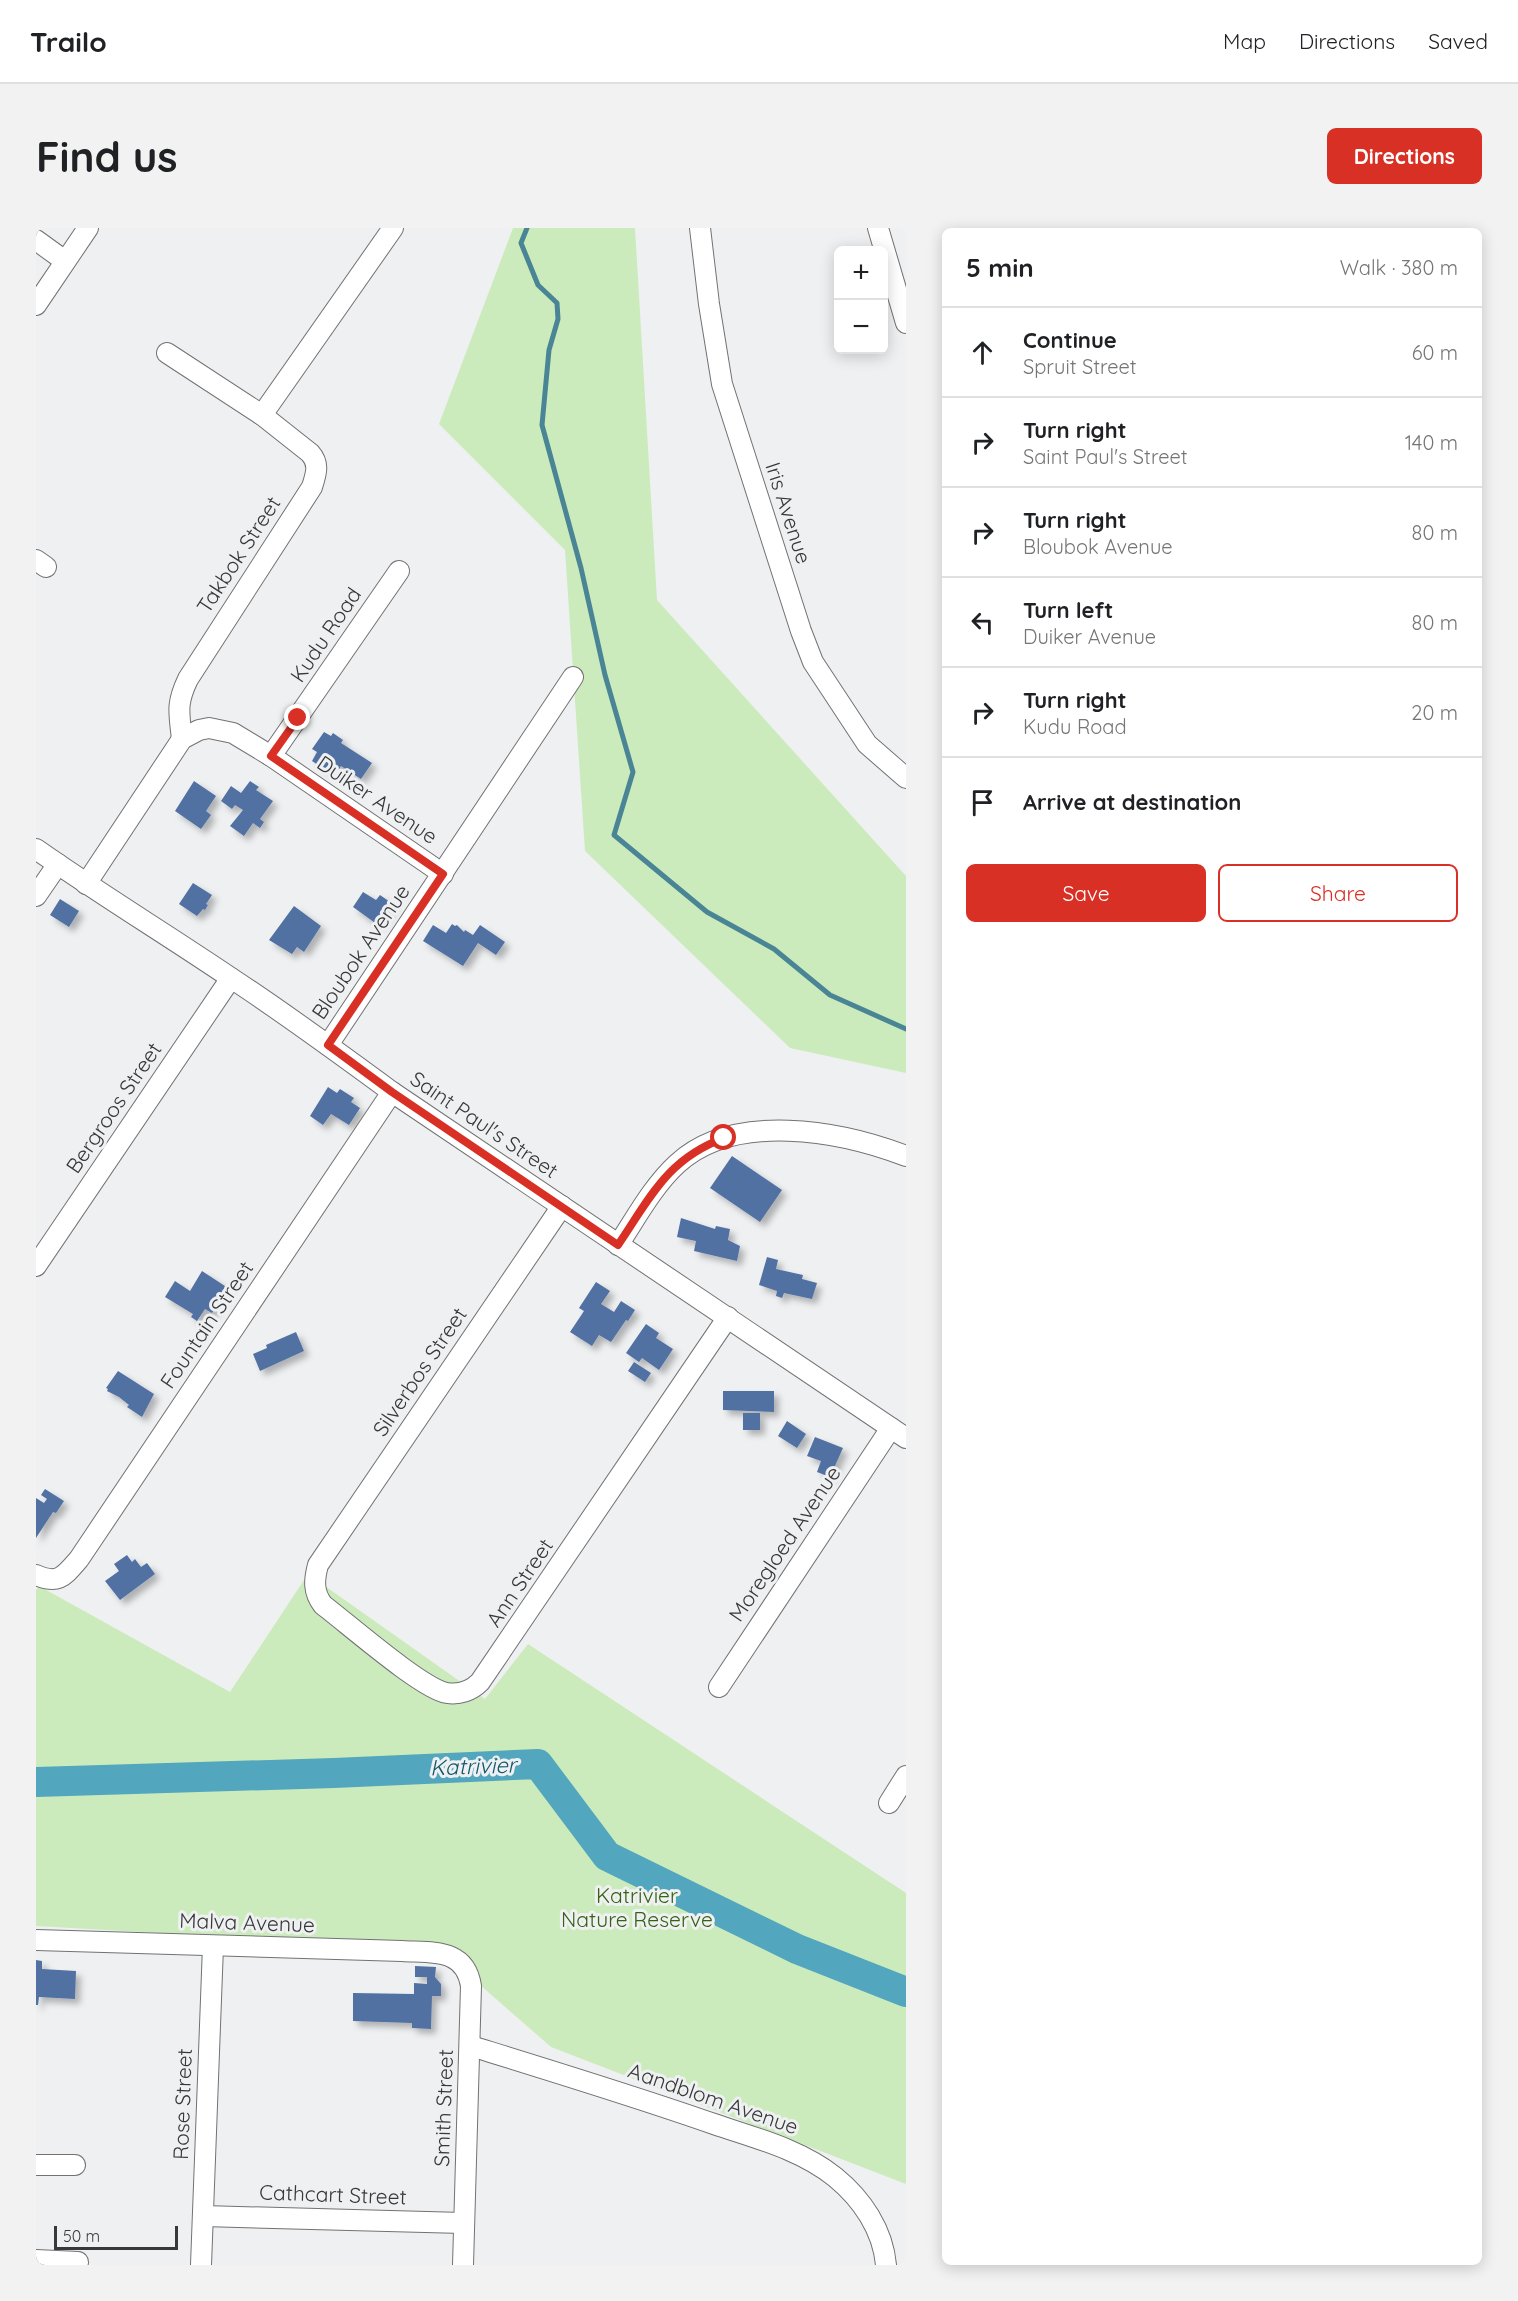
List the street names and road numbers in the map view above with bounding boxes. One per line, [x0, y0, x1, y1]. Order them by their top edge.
street label: Iris Avenue [760, 459, 818, 567]
street label: Takbok Street [191, 491, 286, 618]
street label: Kudu Road [284, 582, 366, 687]
street label: Duiker Avenue [312, 749, 443, 849]
street label: Bloubok Avenue [305, 879, 415, 1024]
street label: Bergroos Street [60, 1037, 167, 1178]
street label: Saint Paul's Street [406, 1065, 563, 1183]
street label: Fountain Street [154, 1256, 258, 1393]
street label: Silverbos Street [366, 1302, 472, 1441]
street label: Moregloed Avenue [723, 1461, 846, 1626]
street label: Ann Street [480, 1533, 558, 1632]
street label: Malva Avenue [179, 1907, 315, 1937]
street label: Rose Street [167, 2048, 197, 2160]
street label: Smith Street [428, 2049, 458, 2167]
street label: Aandblom Avenue [625, 2057, 802, 2139]
street label: Cathcart Street [259, 2178, 407, 2210]

